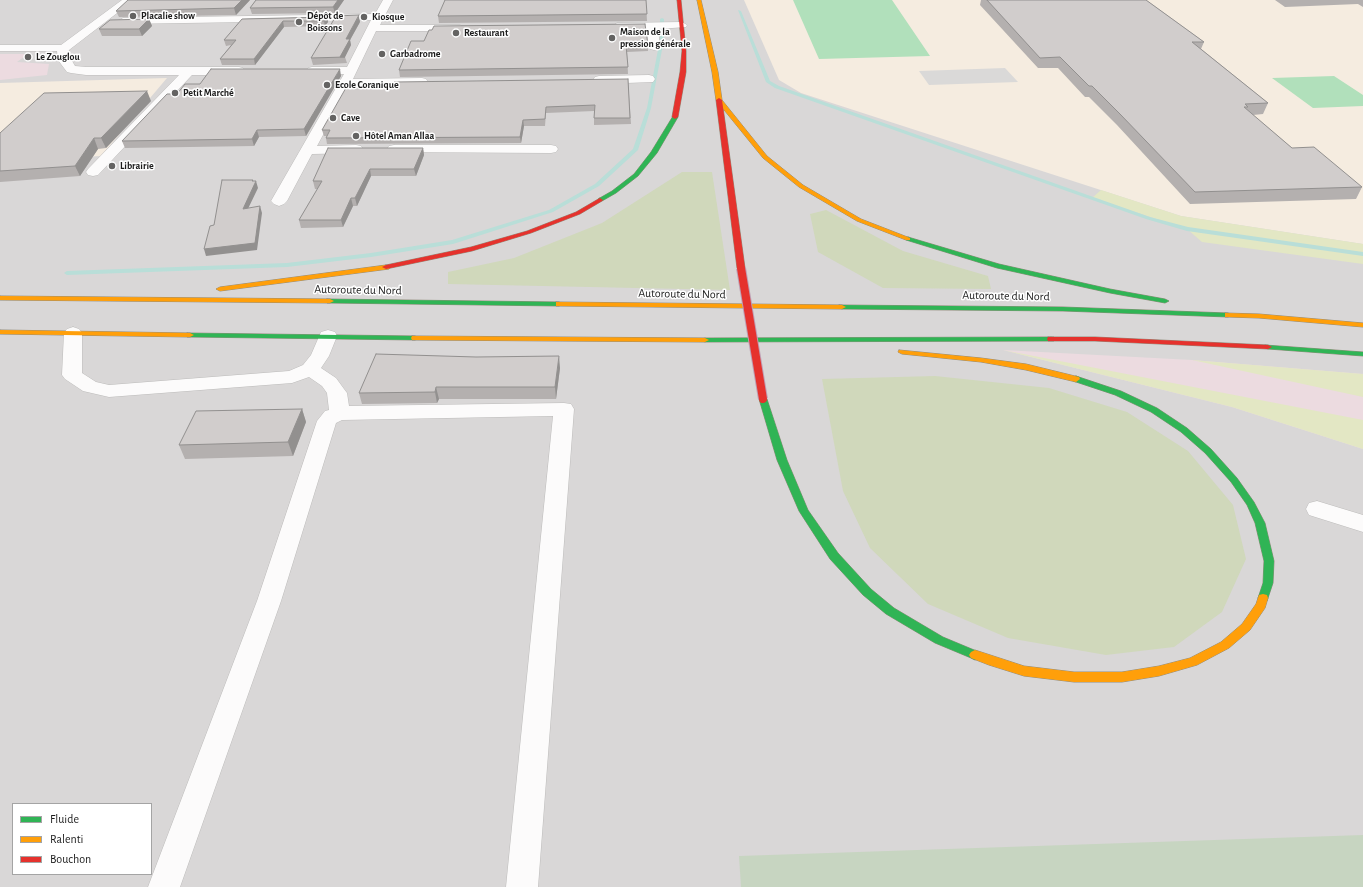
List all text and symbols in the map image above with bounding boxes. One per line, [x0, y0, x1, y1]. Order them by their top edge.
place label: Placalie show [141, 10, 195, 22]
place label: Dépôt de Boissons [307, 10, 343, 34]
marker: Placalie show [128, 11, 138, 21]
place label: Kiosque [372, 11, 404, 23]
marker: Kiosque [359, 12, 369, 22]
marker: Dépôt de Boissons [294, 17, 304, 27]
place label: Maison de la pression générale [620, 26, 691, 50]
place label: Restaurant [464, 27, 508, 39]
marker: Restaurant [451, 28, 461, 38]
marker: Maison de la pression générale [607, 33, 617, 43]
place label: Garbadrome [390, 48, 440, 60]
marker: Garbadrome [377, 49, 387, 59]
place label: Le Zouglou [36, 51, 80, 63]
marker: Le Zouglou [23, 52, 33, 62]
place label: Ecole Coranique [335, 79, 399, 91]
marker: Ecole Coranique [322, 80, 332, 90]
place label: Petit Marché [183, 87, 234, 99]
marker: Petit Marché [170, 88, 180, 98]
place label: Cave [341, 112, 360, 124]
marker: Cave [328, 113, 338, 123]
place label: Hôtel Aman Allaa [364, 130, 434, 142]
marker: Hôtel Aman Allaa [351, 131, 361, 141]
place label: Librairie [120, 160, 154, 172]
marker: Librairie [107, 161, 117, 171]
street label: Autoroute du Nord [314, 282, 402, 298]
street label: Autoroute du Nord [638, 286, 726, 302]
street label: Autoroute du Nord [962, 288, 1050, 304]
legend [12, 803, 152, 875]
text: Fluide [50, 813, 79, 825]
text: Ralenti [50, 833, 83, 845]
text: Bouchon [50, 853, 91, 865]

